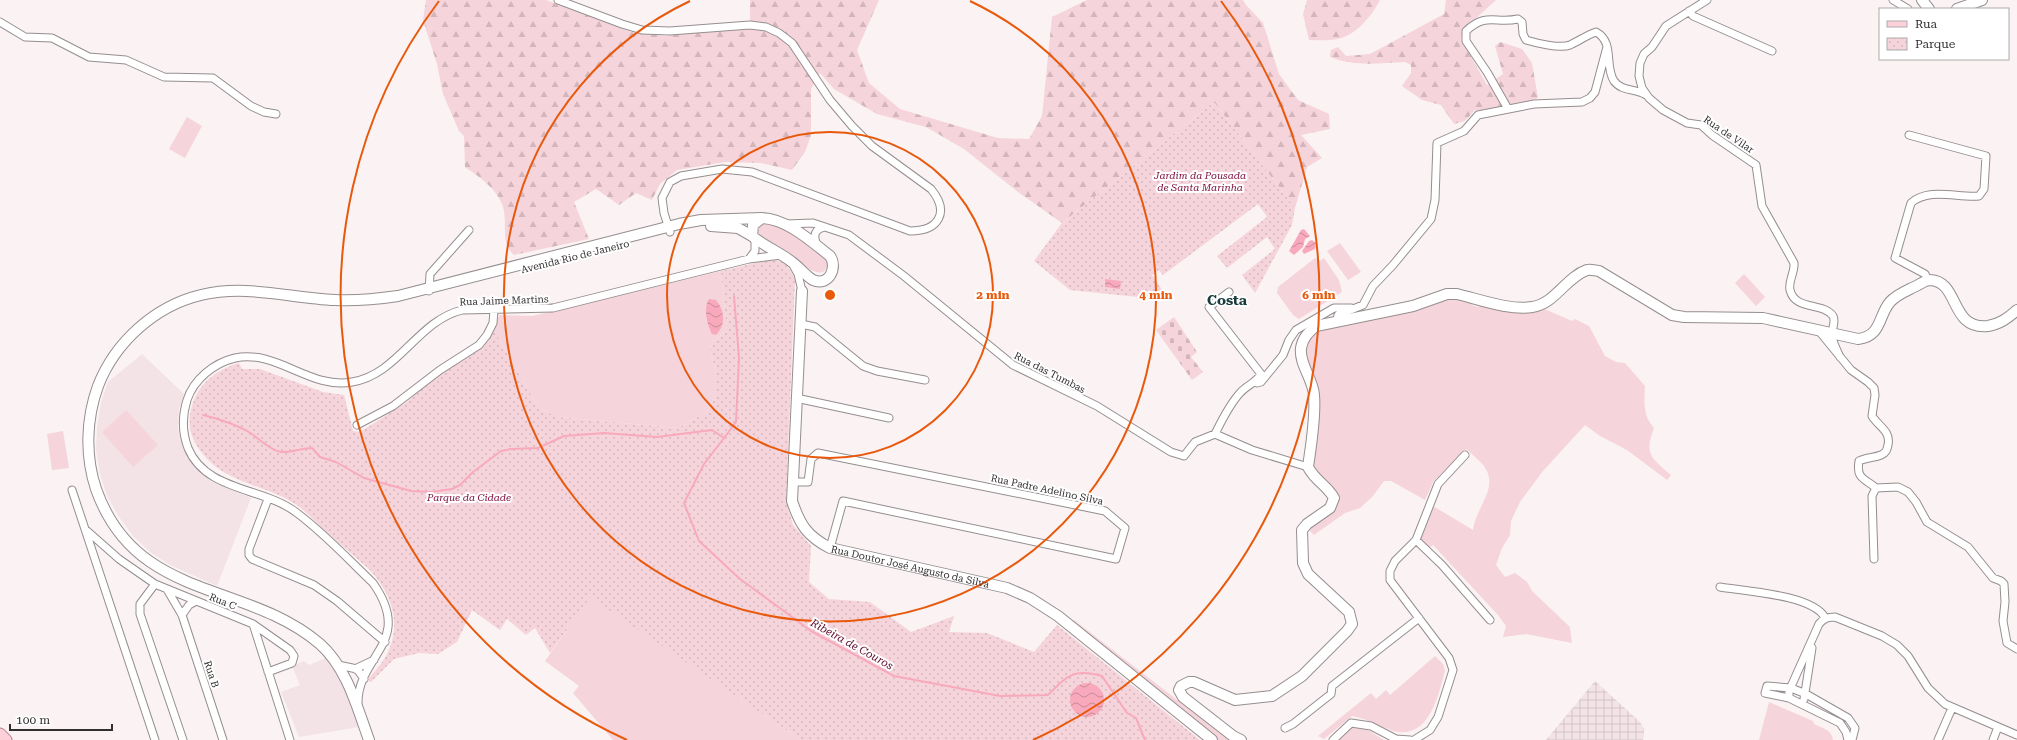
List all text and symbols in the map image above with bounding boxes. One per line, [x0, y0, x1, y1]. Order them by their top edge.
legend [1879, 8, 2009, 60]
text: Rua [1915, 17, 1938, 31]
text: Parque [1915, 37, 1956, 51]
street label: Rua de Vilar [1702, 114, 1756, 155]
park label: Jardim da Pousada de Santa Marinha [1153, 170, 1246, 193]
street label: Avenida Rio de Janeiro [520, 238, 630, 275]
centre of rings [823, 288, 837, 302]
text: 2 min [976, 288, 1010, 302]
text: 4 min [1139, 288, 1173, 302]
text: 6 min [1302, 288, 1336, 302]
district label: Costa [1207, 292, 1248, 308]
street label: Rua Jaime Martins [459, 293, 549, 308]
street label: Rua das Tumbas [1012, 350, 1087, 395]
street label: Rua Padre Adelino Silva [990, 472, 1105, 507]
park label: Parque da Cidade [426, 492, 511, 503]
street label: Rua Doutor José Augusto da Silva [830, 543, 991, 590]
street label: Rua C [208, 591, 238, 612]
water label: Ribeira de Couros [807, 616, 895, 672]
street label: Rua B [202, 659, 221, 689]
scale bar [10, 706, 112, 732]
text: 100 m [16, 713, 50, 727]

